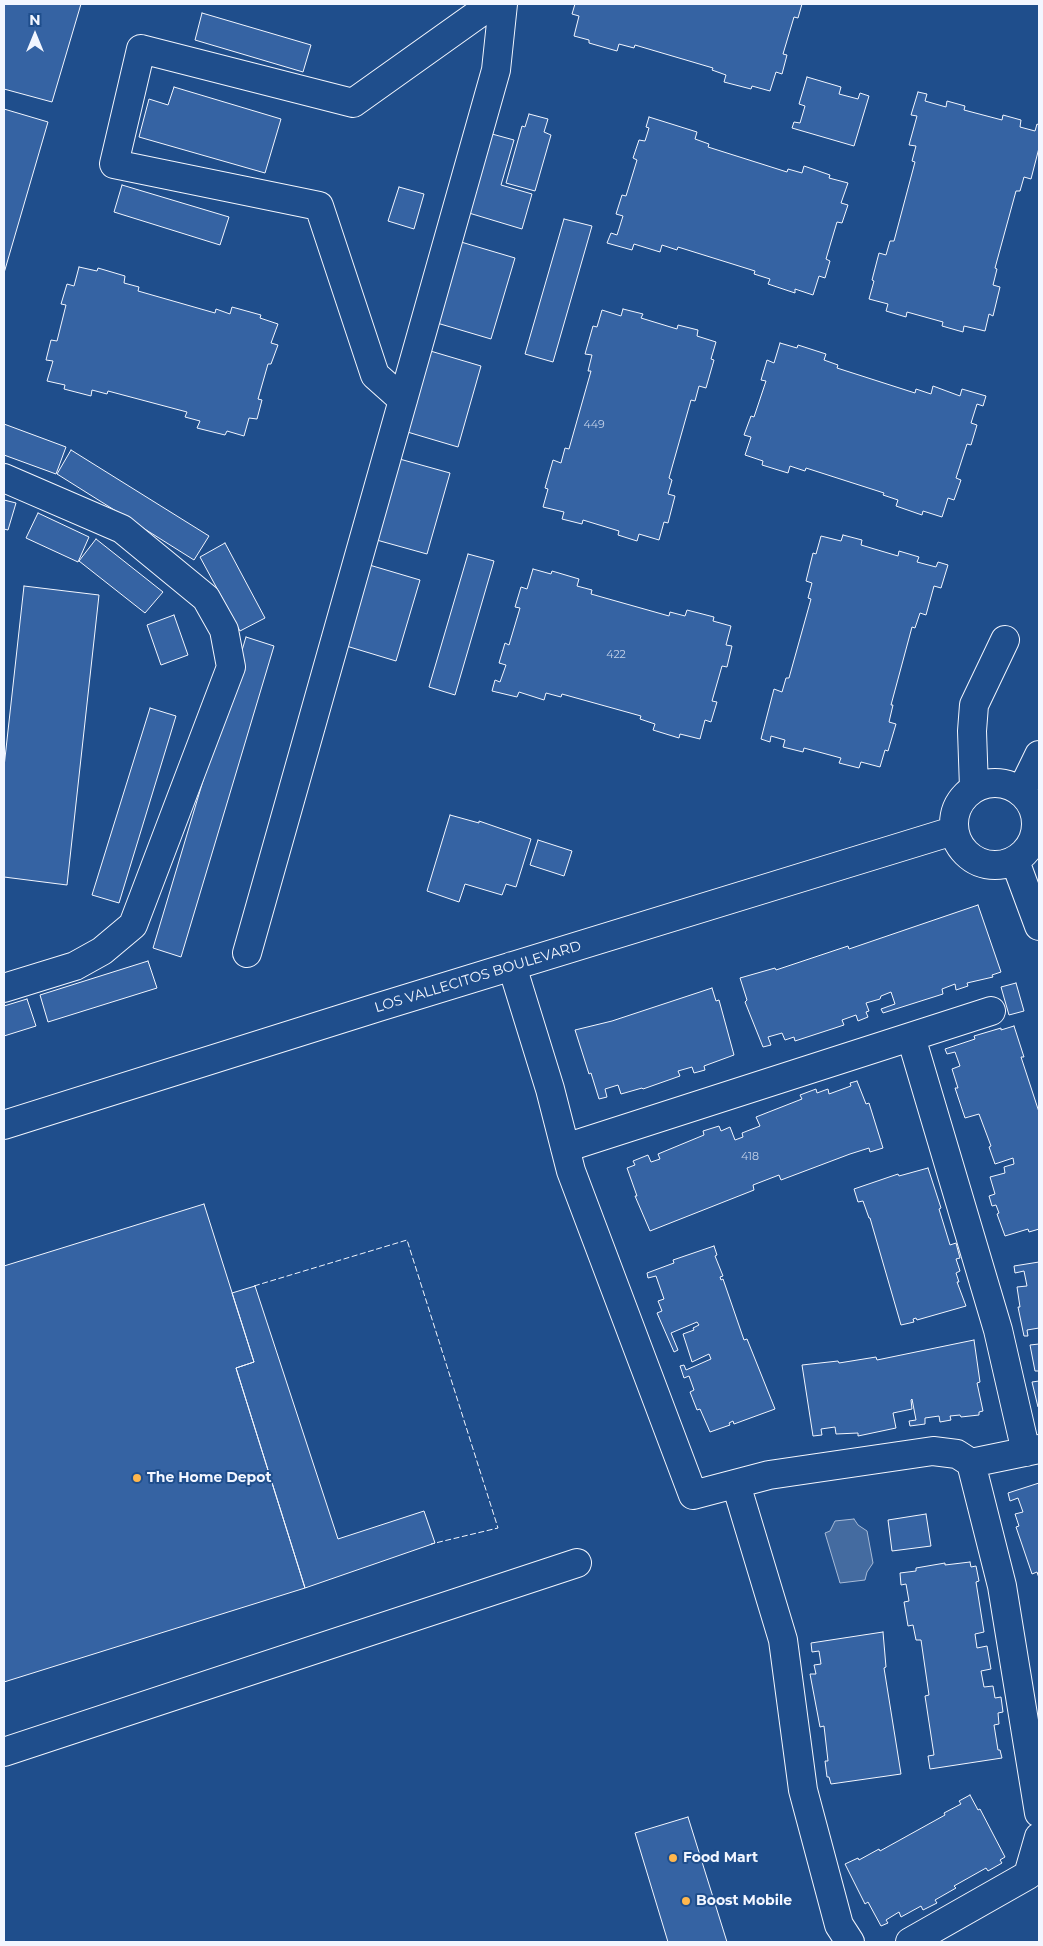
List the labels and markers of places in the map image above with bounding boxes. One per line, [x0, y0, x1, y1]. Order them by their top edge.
place label: The Home Depot [147, 1470, 272, 1486]
marker: The Home Depot [131, 1472, 143, 1484]
place label: Food Mart [683, 1850, 758, 1866]
marker: Food Mart [667, 1852, 679, 1864]
place label: Boost Mobile [696, 1893, 792, 1909]
marker: Boost Mobile [680, 1895, 692, 1907]

